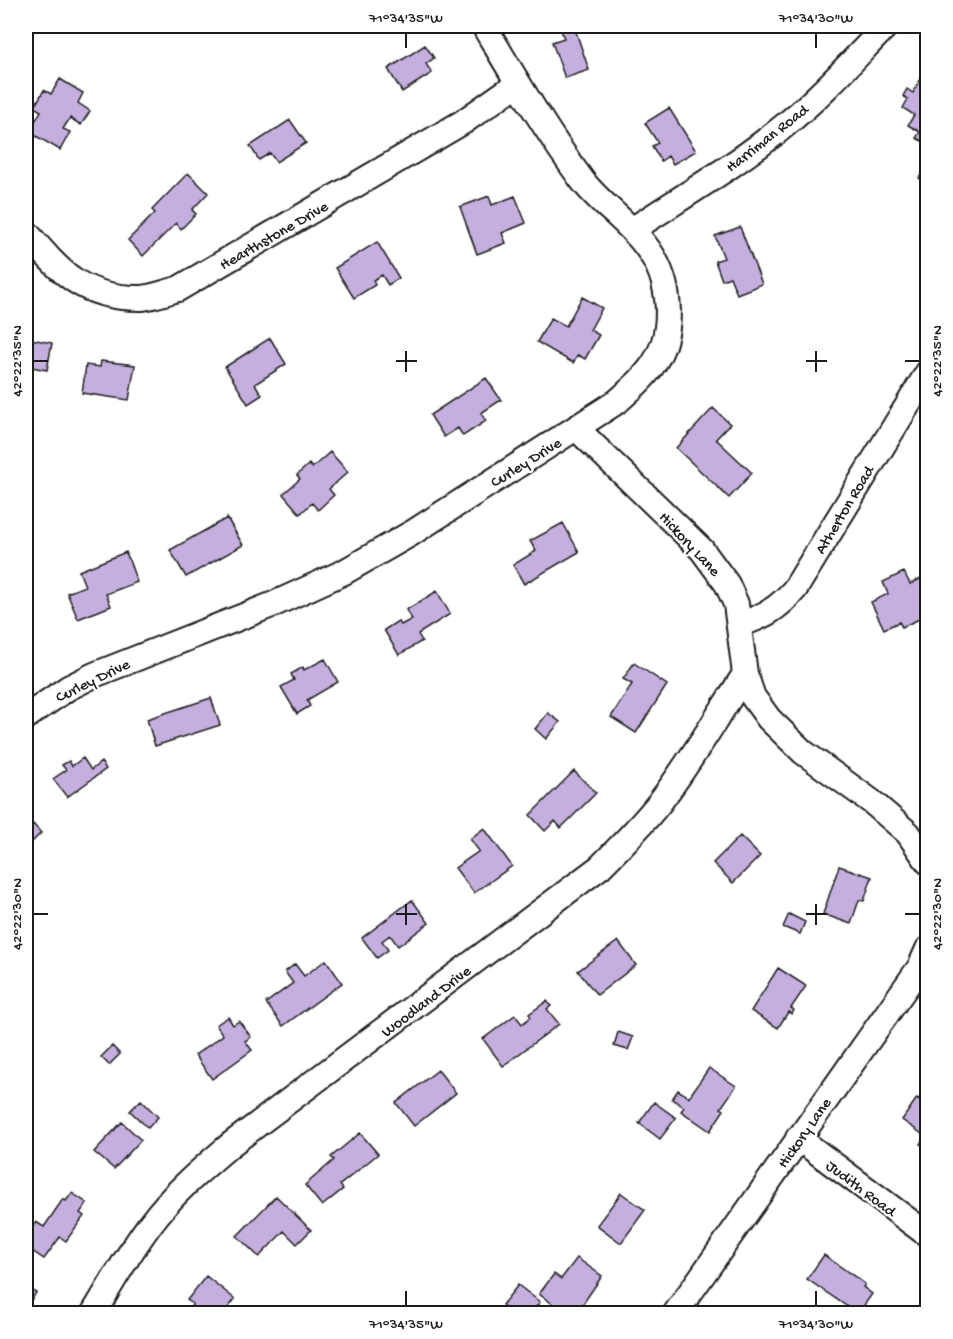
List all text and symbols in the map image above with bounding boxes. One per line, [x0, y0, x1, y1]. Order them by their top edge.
text: 71°34'35"W [368, 10, 443, 28]
text: 71°34'30"W [778, 10, 854, 28]
street label: Harriman Road [723, 101, 814, 178]
street label: Hearthstone Drive [217, 198, 333, 276]
text: 42°22'35"N [9, 325, 27, 397]
text: 42°22'35"N [929, 325, 947, 397]
street label: Curley Drive [488, 434, 567, 493]
street label: Atherton Road [812, 462, 881, 558]
street label: Hickory Lane [654, 509, 724, 582]
street label: Curley Drive [53, 656, 134, 708]
text: 42°22'30"N [9, 878, 27, 950]
text: 42°22'30"N [929, 878, 947, 950]
street label: Woodland Drive [378, 962, 476, 1043]
street label: Hickory Lane [775, 1095, 837, 1173]
street label: Judith Road [821, 1157, 900, 1223]
text: 71°34'35"W [368, 1316, 443, 1334]
text: 71°34'30"W [778, 1316, 854, 1334]

